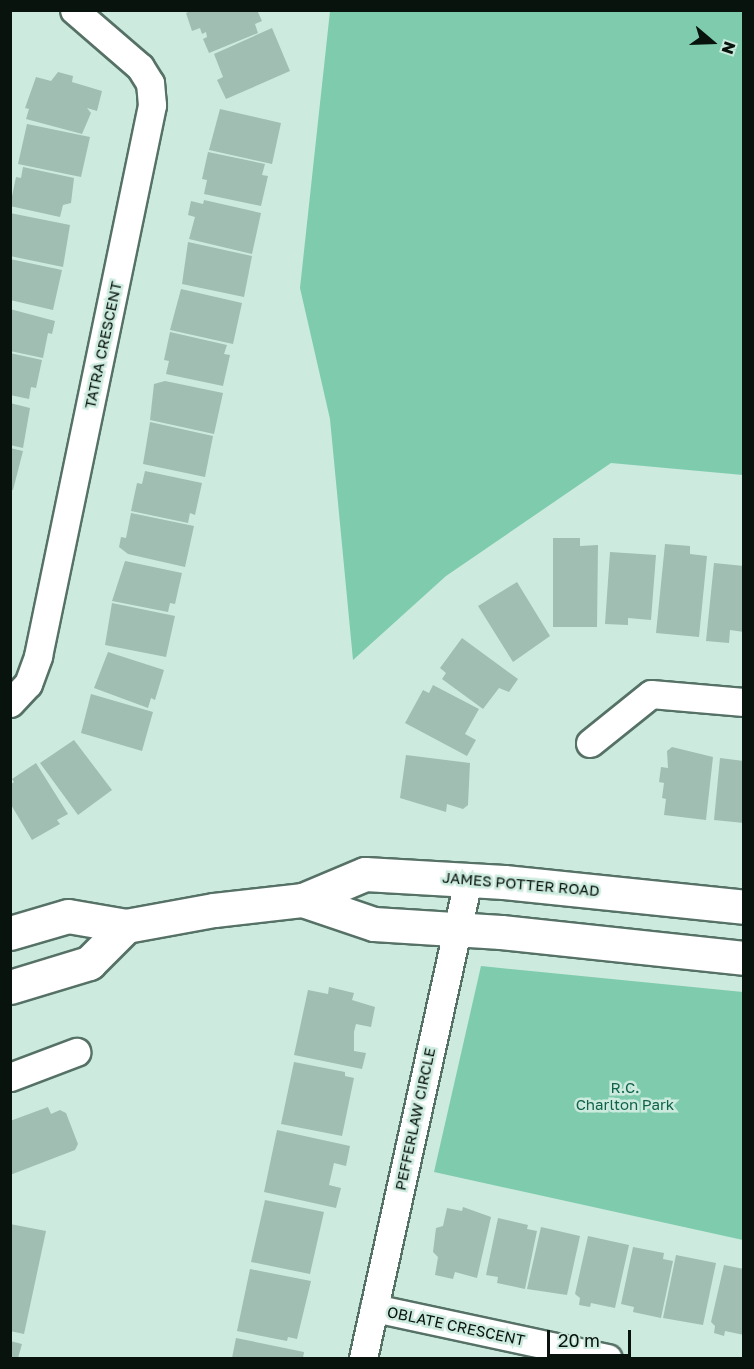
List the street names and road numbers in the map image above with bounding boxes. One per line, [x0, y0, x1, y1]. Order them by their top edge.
street label: TATRA CRESCENT [81, 280, 125, 410]
street label: JAMES POTTER ROAD [442, 868, 600, 900]
street label: PEFFERLAW CIRCLE [391, 1046, 439, 1192]
street label: OBLATE CRESCENT [385, 1303, 527, 1349]

